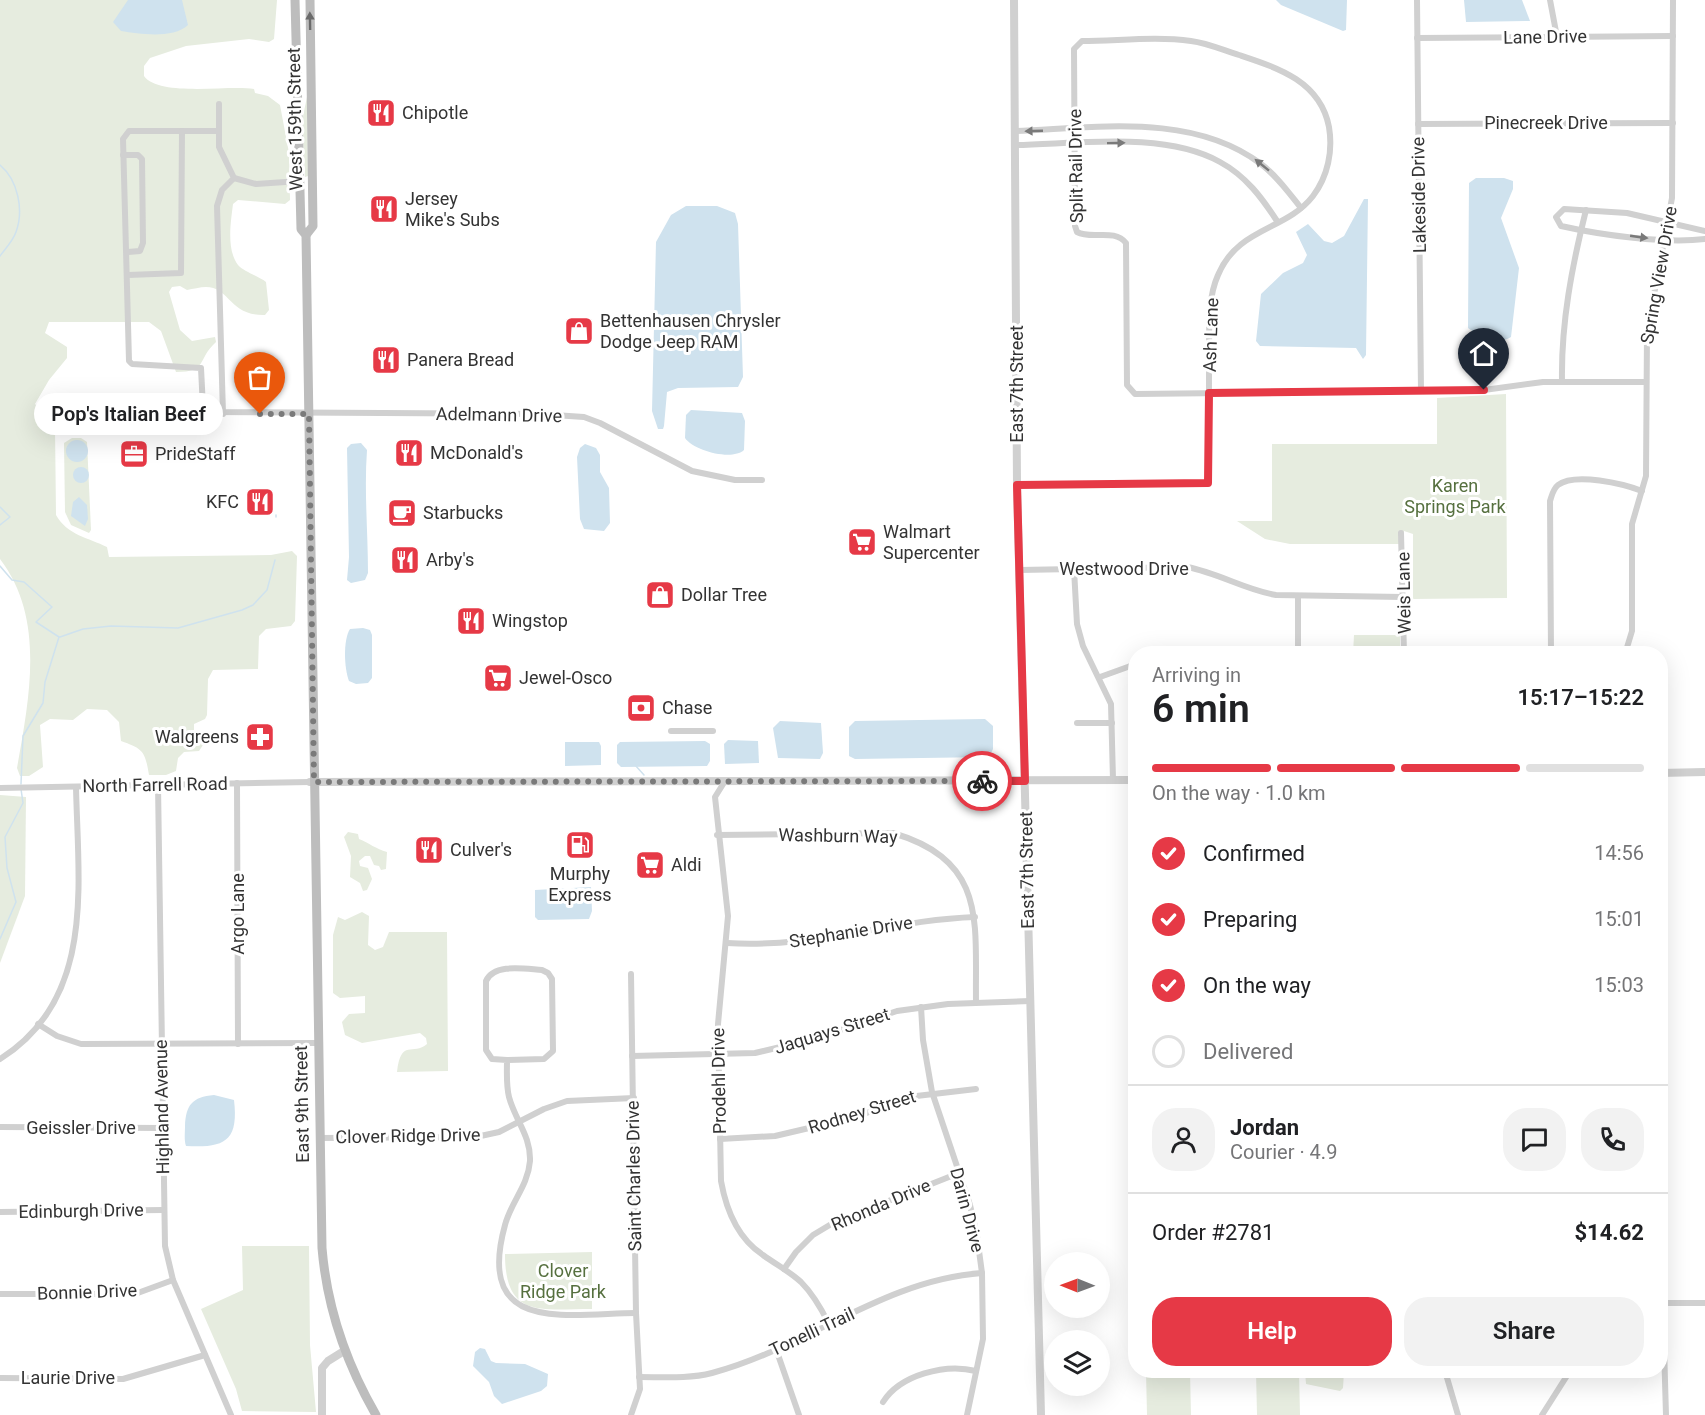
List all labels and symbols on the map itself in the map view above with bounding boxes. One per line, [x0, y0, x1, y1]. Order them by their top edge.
one-way arrow [305, 12, 315, 31]
street label: Lane Drive [1503, 25, 1587, 48]
street label: West 159th Street [283, 47, 306, 191]
restaurant icon: Chipotle [365, 97, 397, 129]
place label: Chipotle [402, 102, 468, 123]
street label: Split Rail Drive [1064, 109, 1087, 223]
street label: Pinecreek Drive [1484, 112, 1608, 133]
one-way arrow [1024, 126, 1043, 135]
street label: Lakeside Drive [1407, 137, 1430, 253]
one-way arrow [1106, 138, 1125, 148]
one-way arrow [1254, 159, 1270, 172]
place label: Jersey Mike's Subs [405, 188, 500, 230]
restaurant icon: Jersey Mike's Subs [368, 193, 400, 225]
street label: Spring View Drive [1636, 204, 1681, 345]
one-way arrow [1630, 232, 1649, 241]
street label: Ash Lane [1199, 297, 1222, 373]
place label: Bettenhausen Chrysler Dodge Jeep RAM [600, 310, 781, 352]
shop icon: Bettenhausen Chrysler Dodge Jeep RAM [563, 315, 595, 347]
street label: East 7th Street [1006, 325, 1027, 443]
pin [1458, 328, 1509, 390]
restaurant icon: Panera Bread [370, 344, 402, 376]
place label: Panera Bread [407, 349, 514, 370]
pin [234, 352, 285, 414]
callout: Pop's Italian Beef [35, 393, 224, 435]
street label: Adelmann Drive [436, 403, 562, 426]
restaurant icon: McDonald's [393, 437, 425, 469]
office icon: PrideStaff [118, 438, 150, 470]
place label: McDonald's [430, 442, 523, 463]
place label: PrideStaff [155, 443, 236, 464]
park label: Karen Springs Park [1404, 475, 1507, 517]
restaurant icon: KFC [244, 486, 276, 518]
place label: KFC [206, 491, 239, 512]
cafe icon: Starbucks [386, 497, 418, 529]
place label: Starbucks [423, 502, 503, 523]
place label: Walmart Supercenter [883, 521, 980, 563]
supermarket icon: Walmart Supercenter [846, 526, 878, 558]
restaurant icon: Arby's [389, 544, 421, 576]
place label: Arby's [426, 549, 474, 570]
street label: Weis Lane [1392, 552, 1415, 634]
street label: Westwood Drive [1059, 558, 1189, 579]
shop icon: Dollar Tree [644, 579, 676, 611]
place label: Dollar Tree [681, 584, 767, 605]
restaurant icon: Wingstop [455, 605, 487, 637]
place label: Wingstop [492, 610, 568, 631]
supermarket icon: Jewel-Osco [482, 662, 514, 694]
place label: Jewel-Osco [519, 667, 612, 688]
bank icon: Chase [625, 692, 657, 724]
place label: Chase [662, 697, 712, 718]
pharmacy icon: Walgreens [244, 721, 276, 753]
place label: Walgreens [155, 726, 239, 747]
courier [952, 751, 1012, 811]
street label: North Farrell Road [82, 773, 228, 796]
street label: East 7th Street [1015, 811, 1038, 929]
street label: Washburn Way [778, 824, 898, 847]
fuel station icon: Murphy Express [564, 829, 596, 861]
restaurant icon: Culver's [413, 834, 445, 866]
place label: Culver's [450, 839, 512, 860]
supermarket icon: Aldi [634, 849, 666, 881]
place label: Aldi [671, 854, 702, 875]
place label: Murphy Express [548, 863, 612, 905]
street label: Argo Lane [227, 873, 248, 955]
street label: Stephanie Drive [788, 911, 914, 952]
street label: Jaquays Street [772, 1003, 892, 1058]
street label: Prodehl Drive [707, 1028, 730, 1134]
street label: Highland Avenue [150, 1039, 173, 1175]
street label: East 9th Street [290, 1045, 313, 1163]
street label: Rodney Street [806, 1085, 918, 1138]
street label: Saint Charles Drive [622, 1100, 645, 1252]
street label: Geissler Drive [26, 1117, 136, 1138]
street label: Clover Ridge Drive [335, 1124, 481, 1147]
street label: Darin Drive [946, 1165, 989, 1255]
street label: Rhonda Drive [828, 1174, 934, 1235]
street label: Edinburgh Drive [18, 1199, 144, 1222]
north arrow [1044, 1252, 1110, 1318]
park label: Clover Ridge Park [520, 1260, 607, 1302]
street label: Bonnie Drive [37, 1279, 137, 1304]
street label: Tonelli Trail [766, 1303, 858, 1360]
street label: Laurie Drive [21, 1367, 115, 1388]

